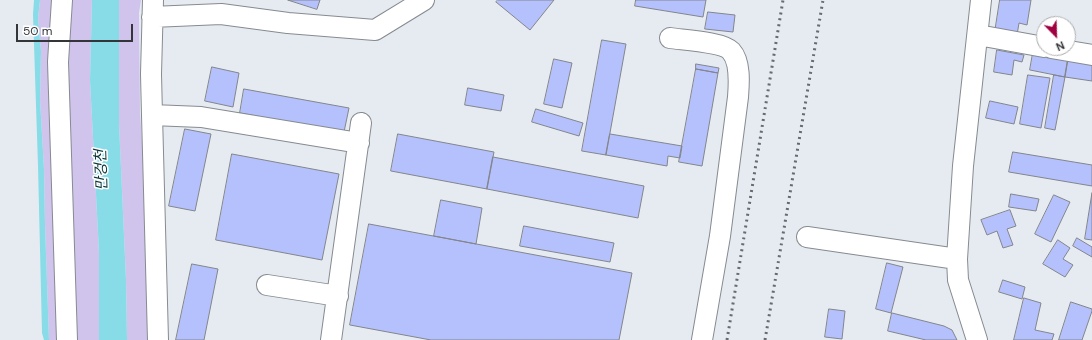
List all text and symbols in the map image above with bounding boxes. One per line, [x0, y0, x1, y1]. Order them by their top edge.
scale bar [18, 16, 135, 42]
north arrow [1036, 16, 1076, 56]
text: 50 m [23, 23, 52, 39]
text: N [1054, 38, 1067, 54]
water label: 만겅천 [92, 149, 112, 191]

